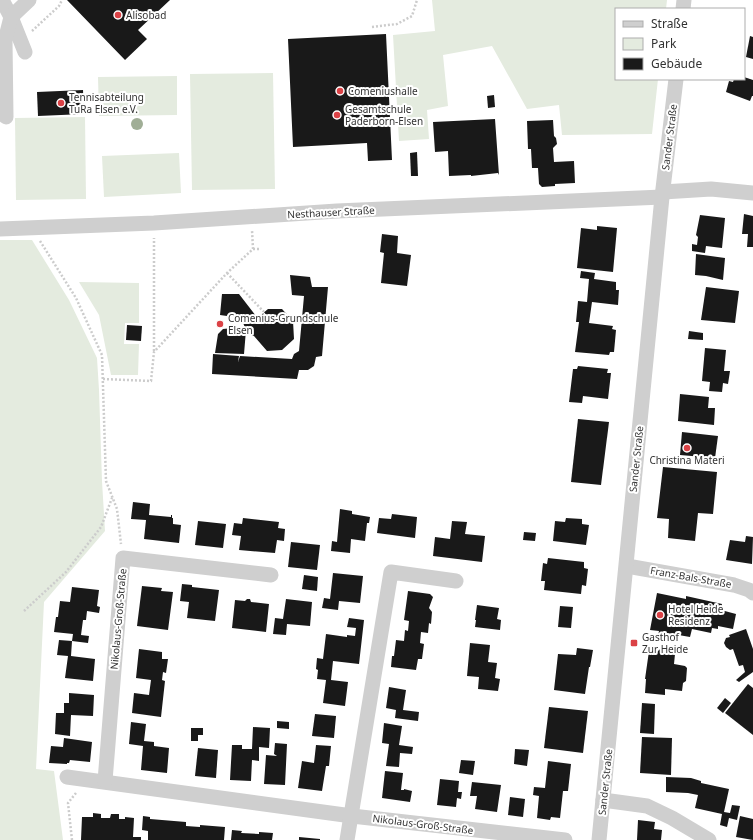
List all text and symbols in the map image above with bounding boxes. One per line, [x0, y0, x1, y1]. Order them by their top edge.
place label: Alisobad [126, 8, 166, 22]
legend [615, 8, 745, 80]
marker: Alisobad [113, 10, 123, 20]
text: Straße [651, 15, 688, 32]
text: Park [651, 35, 677, 52]
text: Gebäude [651, 55, 702, 72]
place label: Comeniushalle [348, 84, 418, 98]
marker: Comeniushalle [335, 86, 345, 96]
place label: Tennisabteilung TuRa Elsen e.V. [69, 90, 144, 116]
marker: Tennisabteilung TuRa Elsen e.V. [56, 98, 66, 108]
place label: Gesamtschule Paderborn-Elsen [345, 102, 423, 128]
street label: Sander Straße [658, 103, 680, 171]
marker: Gesamtschule Paderborn-Elsen [332, 110, 342, 120]
street label: Nesthauser Straße [287, 203, 375, 221]
place label: Comenius-Grundschule Elsen [228, 311, 339, 337]
marker: Comenius-Grundschule Elsen [215, 319, 225, 329]
street label: Sander Straße [626, 425, 646, 493]
marker: Christina Materi [682, 443, 692, 453]
place label: Christina Materi [649, 453, 725, 467]
street label: Franz-Bals-Straße [649, 563, 733, 591]
street label: Nikolaus-Groß-Straße [107, 568, 129, 670]
place label: Hotel Heide Residenz [668, 602, 724, 628]
marker: Hotel Heide Residenz [655, 610, 665, 620]
place label: Gasthof Zur Heide [642, 630, 688, 656]
marker: Gasthof Zur Heide [629, 638, 639, 648]
street label: Sander Straße [595, 748, 615, 816]
street label: Nikolaus-Groß-Straße [372, 811, 474, 837]

